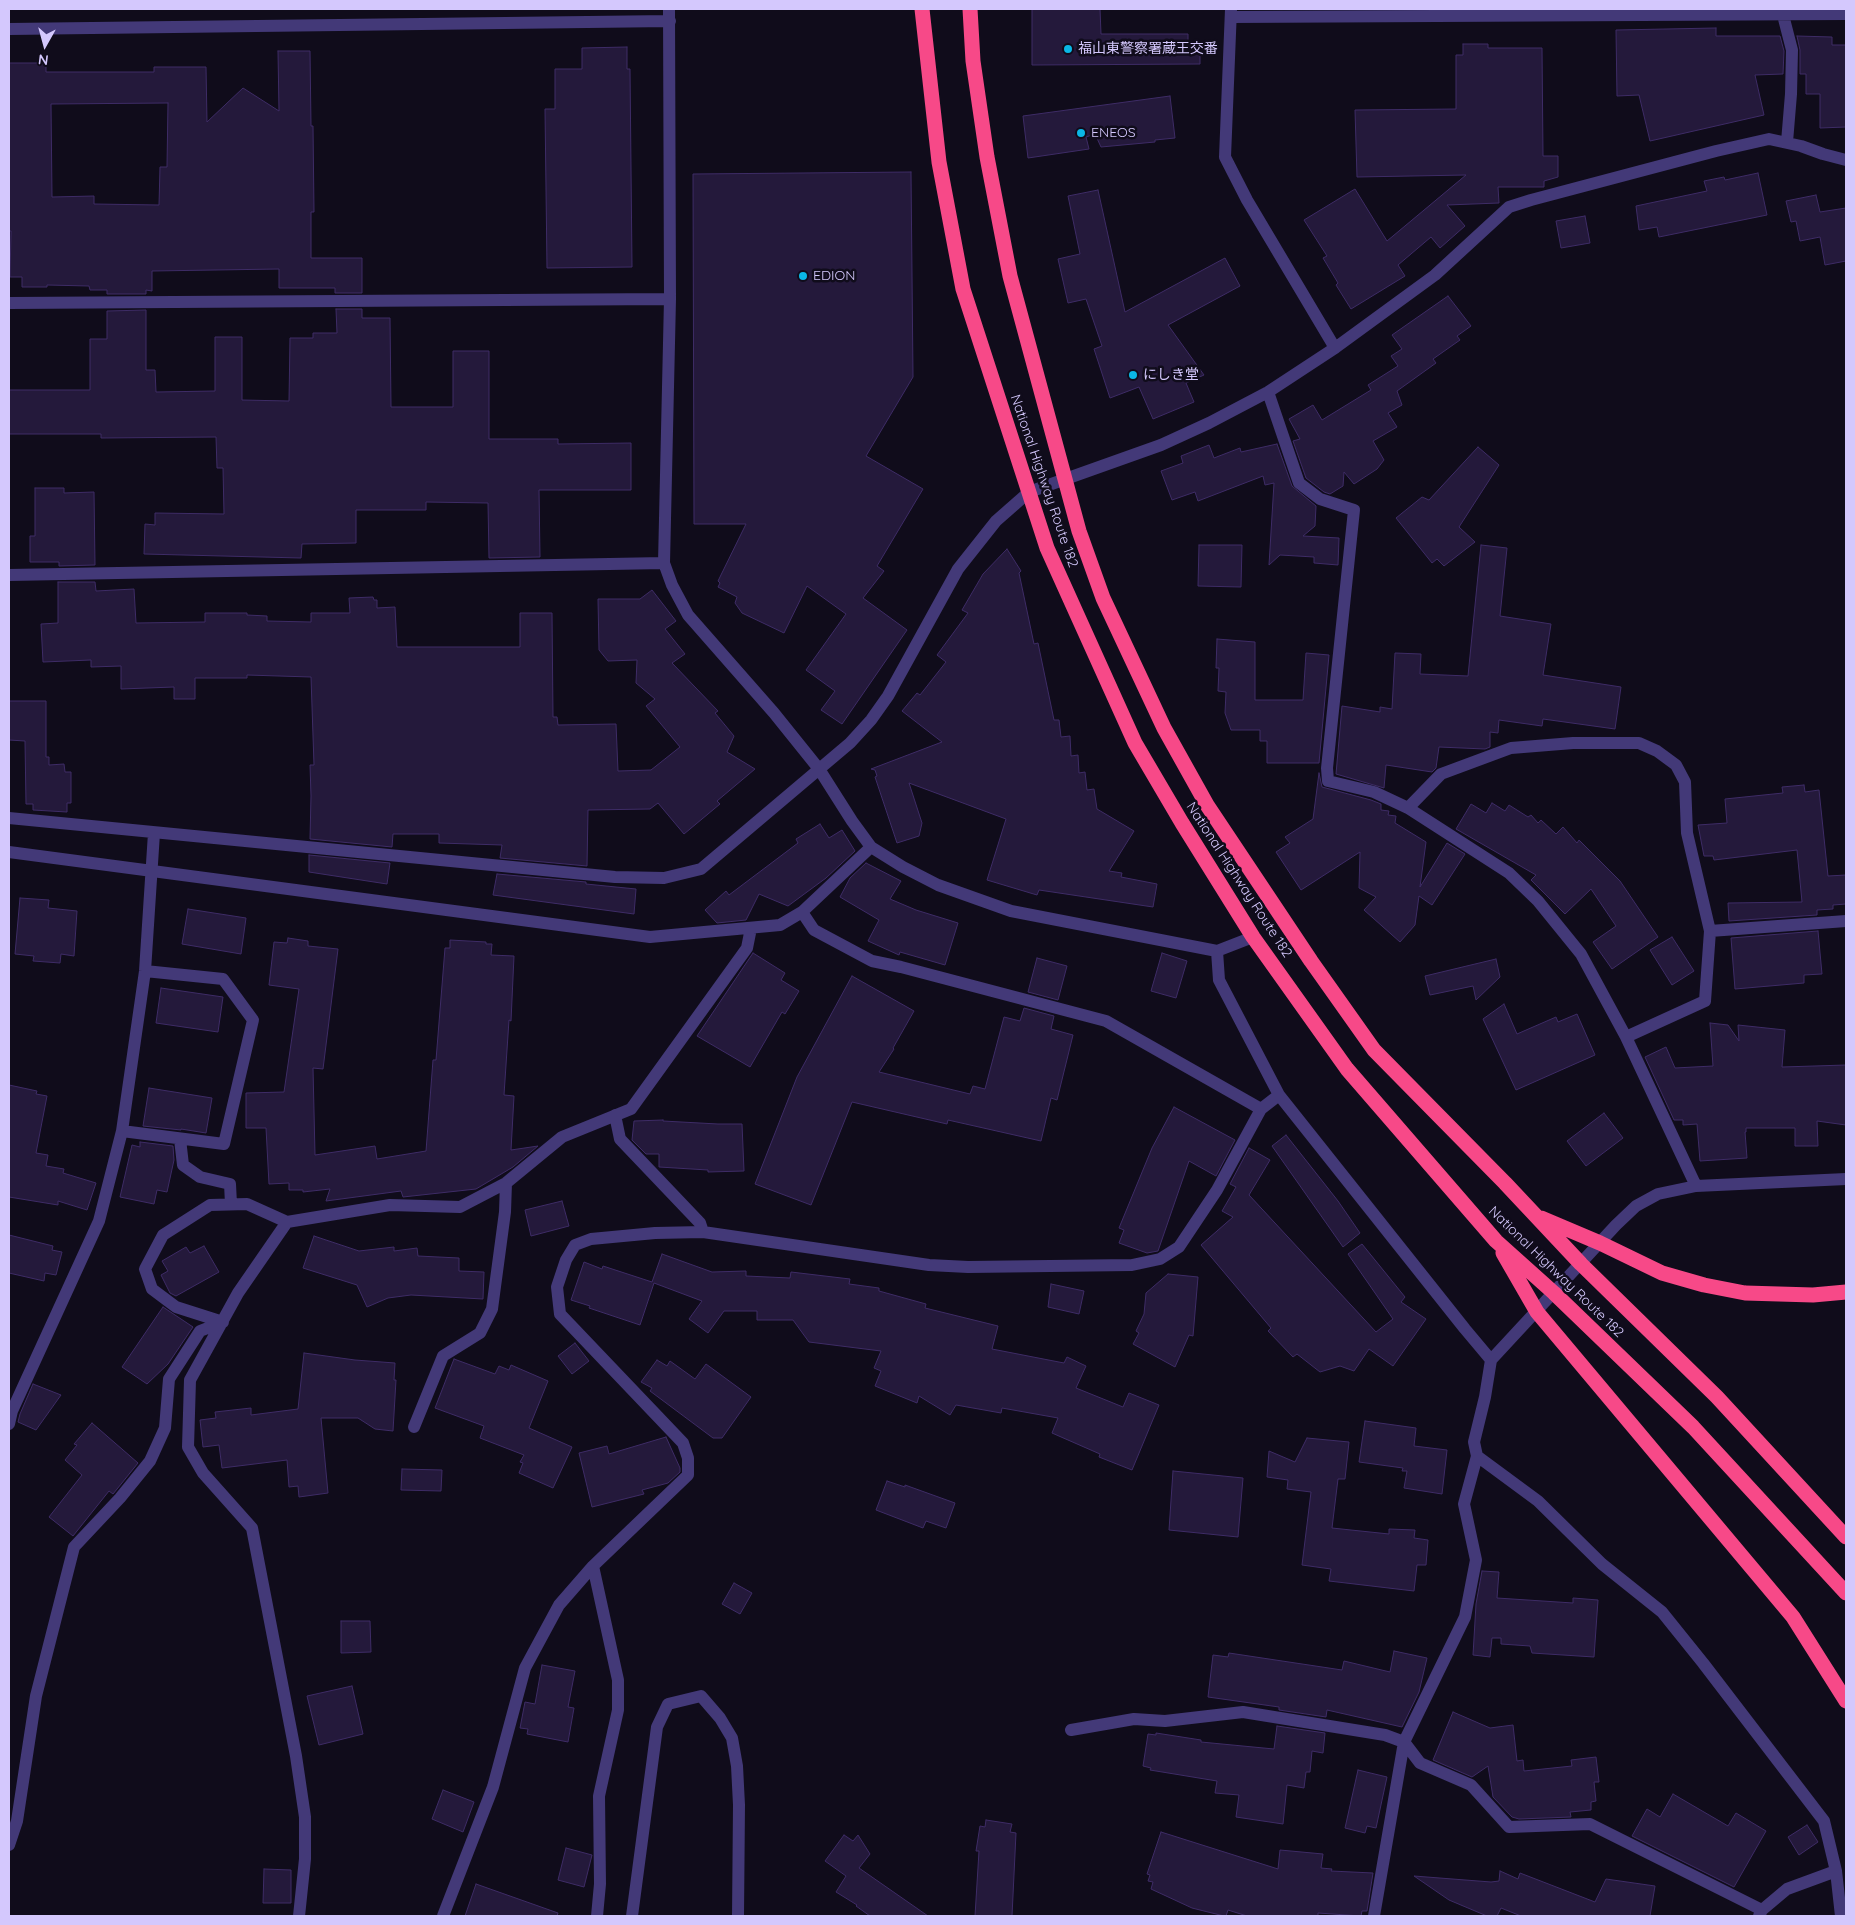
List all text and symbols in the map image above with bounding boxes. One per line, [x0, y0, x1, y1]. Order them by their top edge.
north arrow [20, 20, 70, 70]
place label: 福山東警察署蔵王交番 [1078, 41, 1218, 57]
marker: 福山東警察署蔵王交番 [1062, 43, 1074, 55]
text: N [37, 50, 49, 69]
place label: ENEOS [1091, 125, 1136, 141]
marker: ENEOS [1075, 127, 1087, 139]
place label: EDION [813, 268, 855, 284]
marker: EDION [797, 270, 809, 282]
place label: にしき堂 [1143, 367, 1199, 383]
marker: にしき堂 [1127, 369, 1139, 381]
street label: National Highway Route 182 [1006, 392, 1082, 570]
street label: National Highway Route 182 [1182, 799, 1296, 961]
street label: National Highway Route 182 [1485, 1203, 1627, 1341]

